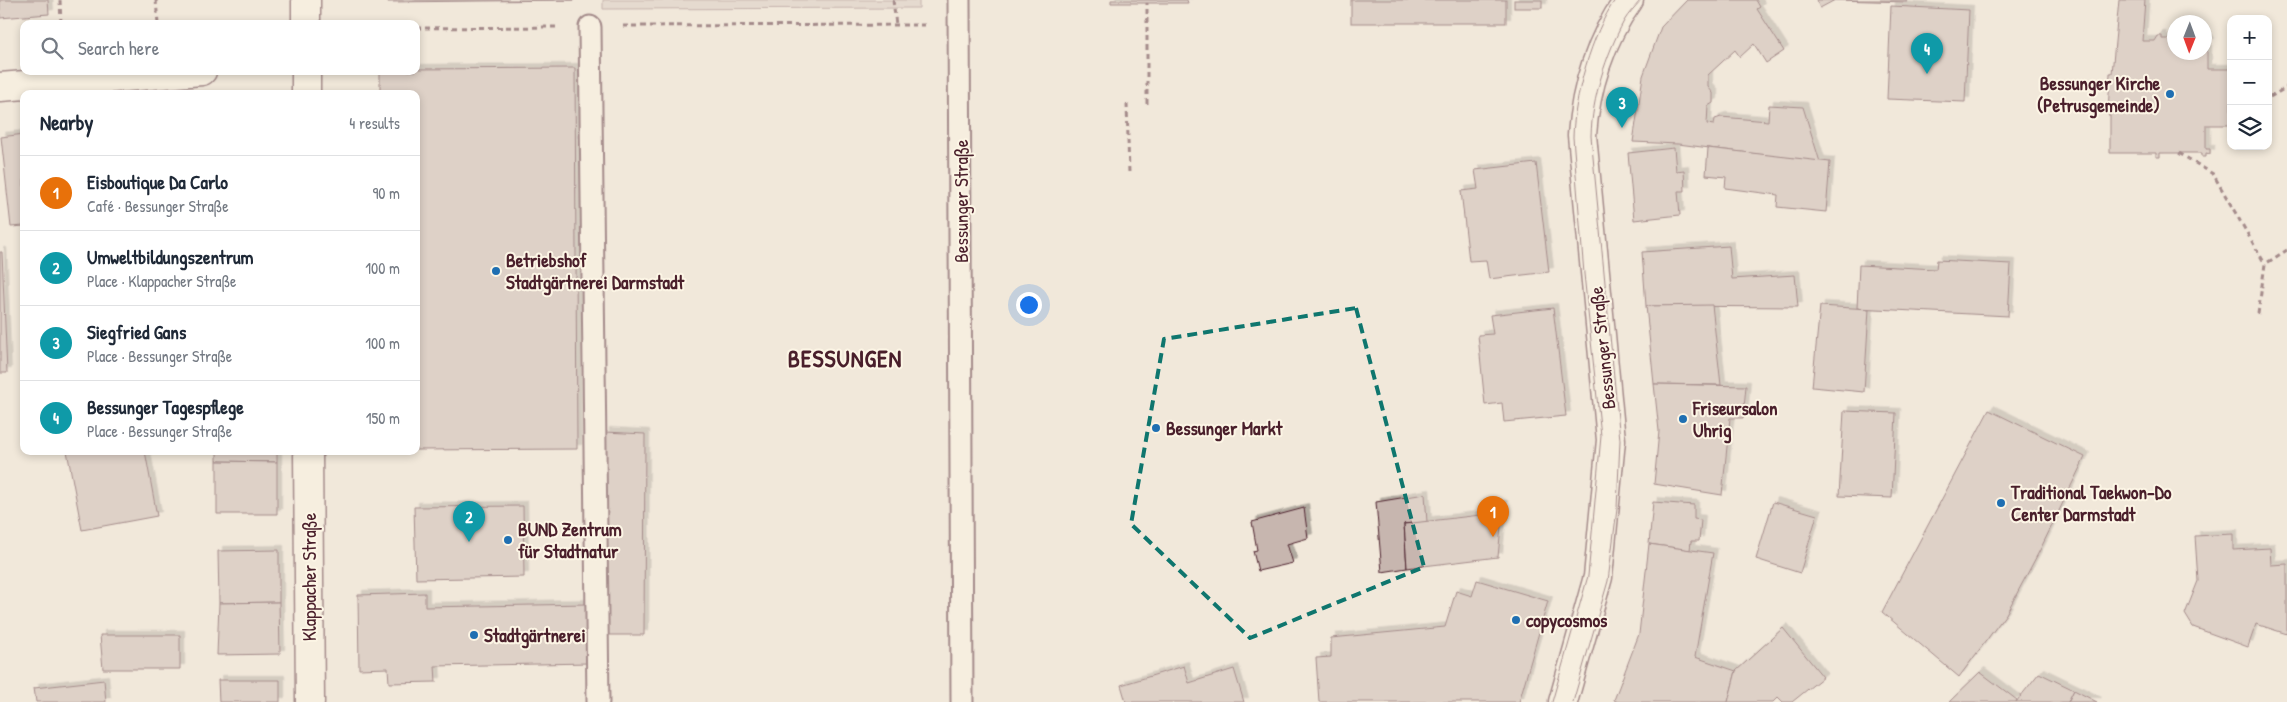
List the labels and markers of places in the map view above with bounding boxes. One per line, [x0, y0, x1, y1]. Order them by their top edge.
pin: 4 [1911, 33, 1943, 74]
place label: Bessunger Kirche (Petrusgemeinde) [2037, 70, 2160, 119]
pin: 3 [1606, 87, 1638, 128]
marker: Bessunger Kirche (Petrusgemeinde) [2164, 88, 2176, 100]
place label: Betriebshof Stadtgärtnerei Darmstadt [506, 247, 685, 296]
marker: Betriebshof Stadtgärtnerei Darmstadt [490, 265, 502, 277]
place label: Friseursalon Uhrig [1692, 395, 1778, 444]
marker: Friseursalon Uhrig [1677, 413, 1689, 425]
place label: Bessunger Markt [1166, 415, 1284, 442]
marker: Bessunger Markt [1150, 422, 1162, 434]
place label: Traditional Taekwon-Do Center Darmstadt [2010, 479, 2172, 527]
pin: 1 [1477, 496, 1509, 537]
marker: Traditional Taekwon-Do Center Darmstadt [1995, 497, 2007, 509]
pin: 2 [453, 501, 485, 542]
place label: BUND Zentrum für Stadtnatur [518, 516, 622, 564]
marker: BUND Zentrum für Stadtnatur [502, 534, 514, 546]
place label: copycosmos [1526, 607, 1608, 634]
marker: copycosmos [1510, 614, 1522, 626]
place label: Stadtgärtnerei [484, 622, 586, 649]
marker: Stadtgärtnerei [468, 629, 480, 641]

